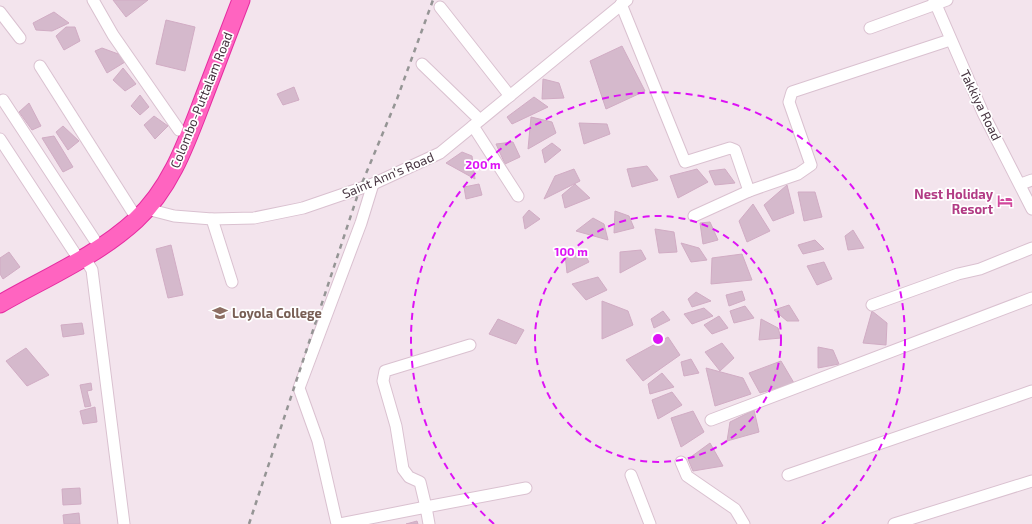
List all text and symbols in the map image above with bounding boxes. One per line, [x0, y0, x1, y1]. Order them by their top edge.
street label: Colombo-Puttalam Road [166, 30, 236, 170]
street label: Takkiya Road [957, 67, 1005, 143]
street label: Saint Ann's Road [340, 148, 436, 202]
text: 200 m [465, 157, 501, 171]
place label: Nest Holiday Resort [914, 186, 994, 217]
hotel icon: Nest Holiday Resort [996, 192, 1014, 210]
text: 100 m [554, 244, 588, 258]
school or university icon: Loyola College [211, 304, 229, 322]
place label: Loyola College [232, 305, 322, 321]
centre of rings [651, 332, 665, 346]

